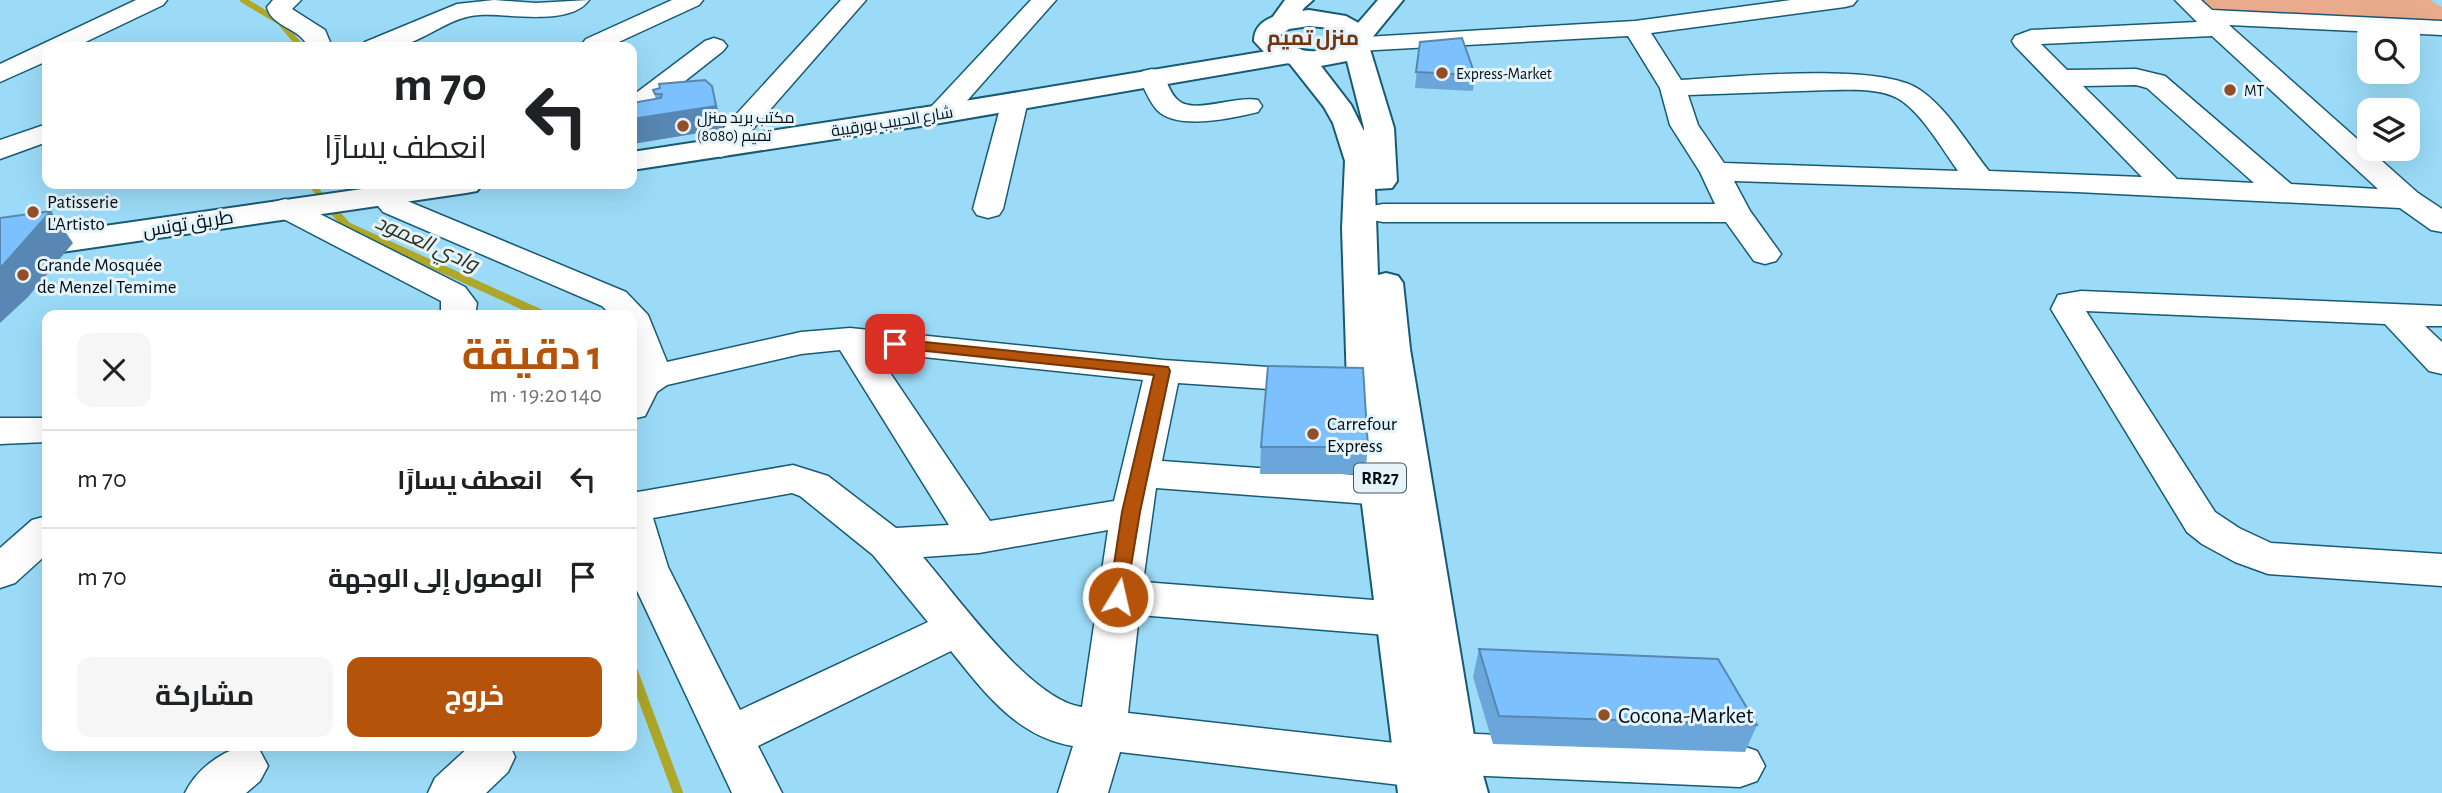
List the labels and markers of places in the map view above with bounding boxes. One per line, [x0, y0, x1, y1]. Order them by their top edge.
marker: Express-Market [1434, 65, 1450, 81]
place label: Express-Market [1456, 66, 1552, 82]
marker: MT [2222, 82, 2238, 98]
place label: MT [2244, 83, 2265, 99]
place label: مكتب بريد منزل تميم (8080) [697, 110, 794, 147]
marker: مكتب بريد منزل تميم (8080) [675, 118, 691, 134]
place label: Patisserie L'Artisto [47, 193, 118, 234]
marker: Patisserie L'Artisto [25, 204, 41, 220]
place label: Grande Mosquée de Menzel Temime [37, 256, 177, 297]
marker: Grande Mosquée de Menzel Temime [15, 267, 31, 283]
pin [865, 314, 925, 374]
place label: Carrefour Express [1327, 415, 1397, 456]
marker: Carrefour Express [1305, 426, 1321, 442]
place label: Cocona-Market [1618, 705, 1754, 728]
marker: Cocona-Market [1596, 707, 1612, 723]

